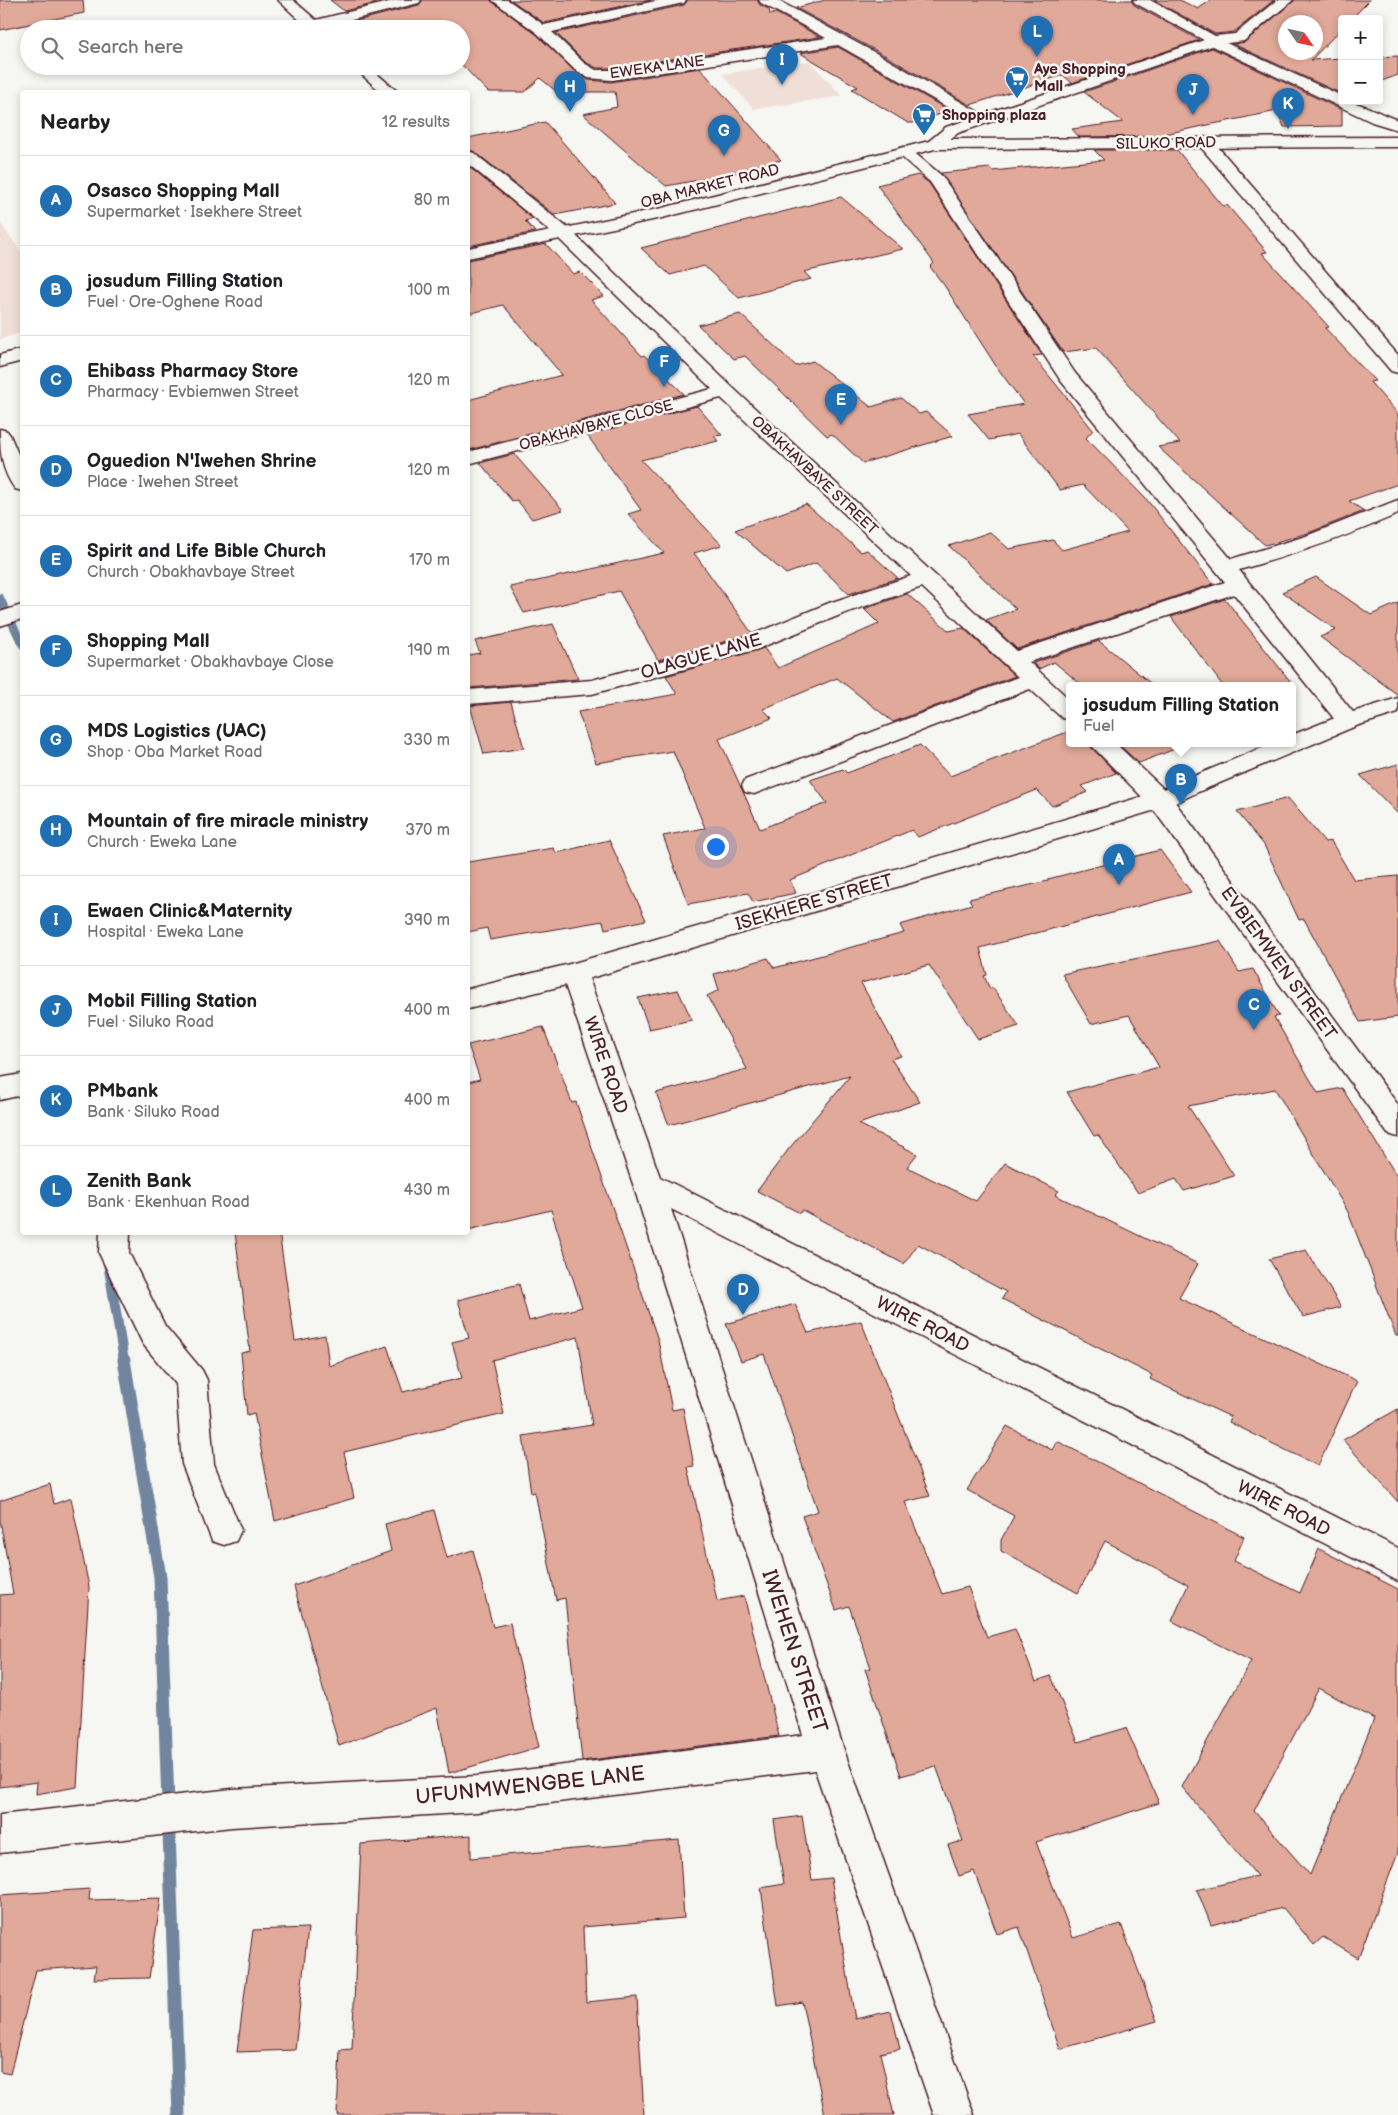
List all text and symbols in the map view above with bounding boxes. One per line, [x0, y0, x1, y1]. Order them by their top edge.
north arrow [1278, 15, 1323, 60]
map controls [1338, 15, 1383, 105]
button: + [1338, 15, 1383, 60]
pin: L [1021, 16, 1053, 57]
search box [20, 20, 470, 75]
icon: search [38, 34, 66, 62]
text: Search here [78, 36, 183, 59]
pin: I [766, 44, 798, 85]
street label: EWEKA LANE [609, 51, 706, 84]
place label: Aye Shopping Mall [1033, 60, 1126, 96]
button: − [1338, 60, 1383, 105]
supermarket icon: Aye Shopping Mall [1004, 65, 1030, 99]
pin: H [554, 71, 586, 112]
pin: J [1177, 74, 1209, 115]
pin: K [1272, 88, 1304, 129]
supermarket icon: Shopping plaza [911, 102, 937, 136]
place label: Shopping plaza [942, 106, 1046, 125]
text: Nearby [40, 110, 110, 135]
text: 12 results [382, 113, 450, 132]
pin: G [708, 115, 740, 156]
street label: SILUKO ROAD [1116, 133, 1216, 154]
street label: OBA MARKET ROAD [639, 160, 781, 213]
text: Osasco Shopping Mall [87, 180, 279, 203]
text: A [51, 191, 61, 210]
text: 80 m [414, 191, 450, 210]
text: Supermarket · Isekhere Street [87, 203, 302, 222]
text: josudum Filling Station [87, 270, 283, 293]
text: B [50, 281, 62, 300]
text: 100 m [407, 281, 450, 300]
text: Fuel · Ore-Oghene Road [87, 293, 263, 312]
pin: F [648, 346, 680, 387]
text: Ehibass Pharmacy Store [87, 360, 298, 383]
text: C [50, 371, 62, 390]
text: 120 m [407, 371, 450, 390]
text: Pharmacy · Evbiemwen Street [87, 383, 299, 402]
pin: E [825, 384, 857, 425]
street label: OBAKHAVBAYE CLOSE [517, 396, 675, 455]
street label: OBAKHAVBAYE STREET [747, 412, 882, 539]
text: Oguedion N'Iwehen Shrine [87, 450, 316, 473]
text: D [50, 461, 62, 480]
text: 120 m [407, 461, 450, 480]
text: Place · Iwehen Street [87, 473, 238, 492]
text: Spirit and Life Bible Church [87, 540, 326, 563]
text: E [51, 551, 61, 570]
text: 170 m [409, 551, 450, 570]
text: Church · Obakhavbaye Street [87, 563, 295, 582]
street label: OLAGUE LANE [638, 629, 764, 684]
text: Shopping Mall [87, 630, 210, 653]
text: F [51, 641, 61, 660]
text: 190 m [408, 641, 450, 660]
text: Supermarket · Obakhavbaye Close [87, 653, 334, 672]
popup [1066, 682, 1296, 747]
text: josudum Filling Station [1083, 694, 1279, 717]
text: Fuel [1083, 717, 1114, 736]
text: MDS Logistics (UAC) [87, 720, 267, 743]
text: G [50, 731, 62, 750]
text: 330 m [403, 731, 450, 750]
text: Shop · Oba Market Road [87, 743, 263, 762]
pin: B [1165, 764, 1197, 805]
text: Mountain of fire miracle ministry [87, 810, 368, 833]
text: H [50, 821, 62, 840]
text: 370 m [405, 821, 450, 840]
text: Church · Eweka Lane [87, 833, 237, 852]
your location [703, 834, 729, 860]
pin: A [1103, 844, 1135, 885]
street label: ISEKHERE STREET [733, 870, 895, 935]
street label: EVBIEMWEN STREET [1216, 883, 1341, 1044]
text: Ewaen Clinic&Maternity [87, 900, 292, 923]
text: I [53, 911, 59, 930]
text: 390 m [404, 911, 450, 930]
text: Hospital · Eweka Lane [87, 923, 244, 942]
pin: C [1238, 989, 1270, 1030]
text: Mobil Filling Station [87, 990, 257, 1013]
text: J [52, 1001, 60, 1020]
text: 400 m [404, 1001, 450, 1020]
text: Fuel · Siluko Road [87, 1013, 214, 1032]
street label: WIRE ROAD [579, 1014, 632, 1117]
text: PMbank [87, 1080, 158, 1103]
text: K [51, 1091, 61, 1110]
text: 400 m [404, 1091, 450, 1110]
text: Bank · Siluko Road [87, 1103, 220, 1122]
text: Zenith Bank [87, 1170, 191, 1193]
text: L [51, 1181, 61, 1200]
text: 430 m [403, 1181, 450, 1200]
text: Bank · Ekenhuan Road [87, 1193, 250, 1212]
pin: D [727, 1274, 759, 1315]
street label: WIRE ROAD [873, 1292, 973, 1357]
street label: WIRE ROAD [1234, 1476, 1334, 1541]
street label: IWEHEN STREET [756, 1567, 833, 1736]
street label: UFUNMWENGBE LANE [414, 1761, 646, 1810]

